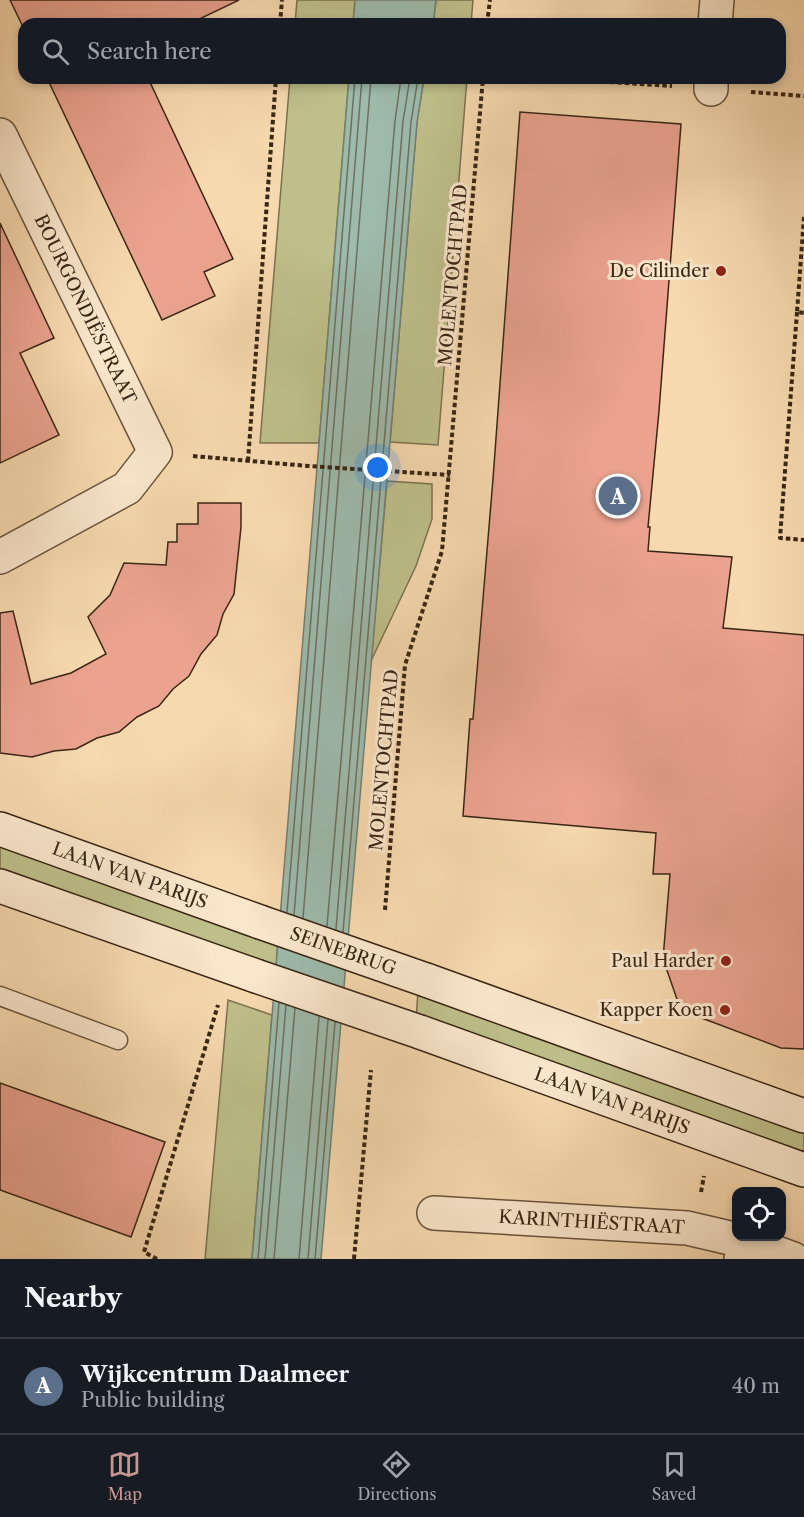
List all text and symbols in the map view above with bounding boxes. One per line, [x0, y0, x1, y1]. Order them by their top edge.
search box [18, 18, 786, 84]
icon: search [39, 35, 72, 68]
text: Search here [87, 38, 212, 65]
street label: MOLENTOCHTPAD [434, 183, 472, 367]
street label: BOURGONDIËSTRAAT [30, 211, 141, 408]
place label: De Cilinder [609, 260, 709, 282]
marker: De Cilinder [714, 264, 728, 278]
your location [363, 453, 392, 482]
pin: A [598, 474, 638, 518]
street label: MOLENTOCHTPAD [365, 668, 403, 852]
street label: LAAN VAN PARIJS [49, 838, 211, 913]
street label: SEINEBRUG [287, 922, 400, 980]
place label: Paul Harder [611, 950, 714, 972]
marker: Paul Harder [719, 954, 733, 968]
place label: Kapper Koen [599, 999, 713, 1021]
marker: Kapper Koen [718, 1003, 732, 1017]
street label: LAAN VAN PARIJS [531, 1063, 693, 1139]
map controls [732, 1187, 786, 1241]
button: locate [732, 1187, 786, 1241]
street label: KARINTHIËSTRAAT [498, 1206, 686, 1239]
text: Nearby [24, 1282, 122, 1314]
text: Wijkcentrum Daalmeer [81, 1361, 349, 1388]
text: A [36, 1374, 51, 1398]
text: 40 m [732, 1374, 780, 1398]
text: Public building [81, 1388, 224, 1412]
tab: Map [108, 1448, 142, 1504]
tab: Directions [357, 1448, 436, 1504]
tab: Saved [652, 1448, 696, 1504]

